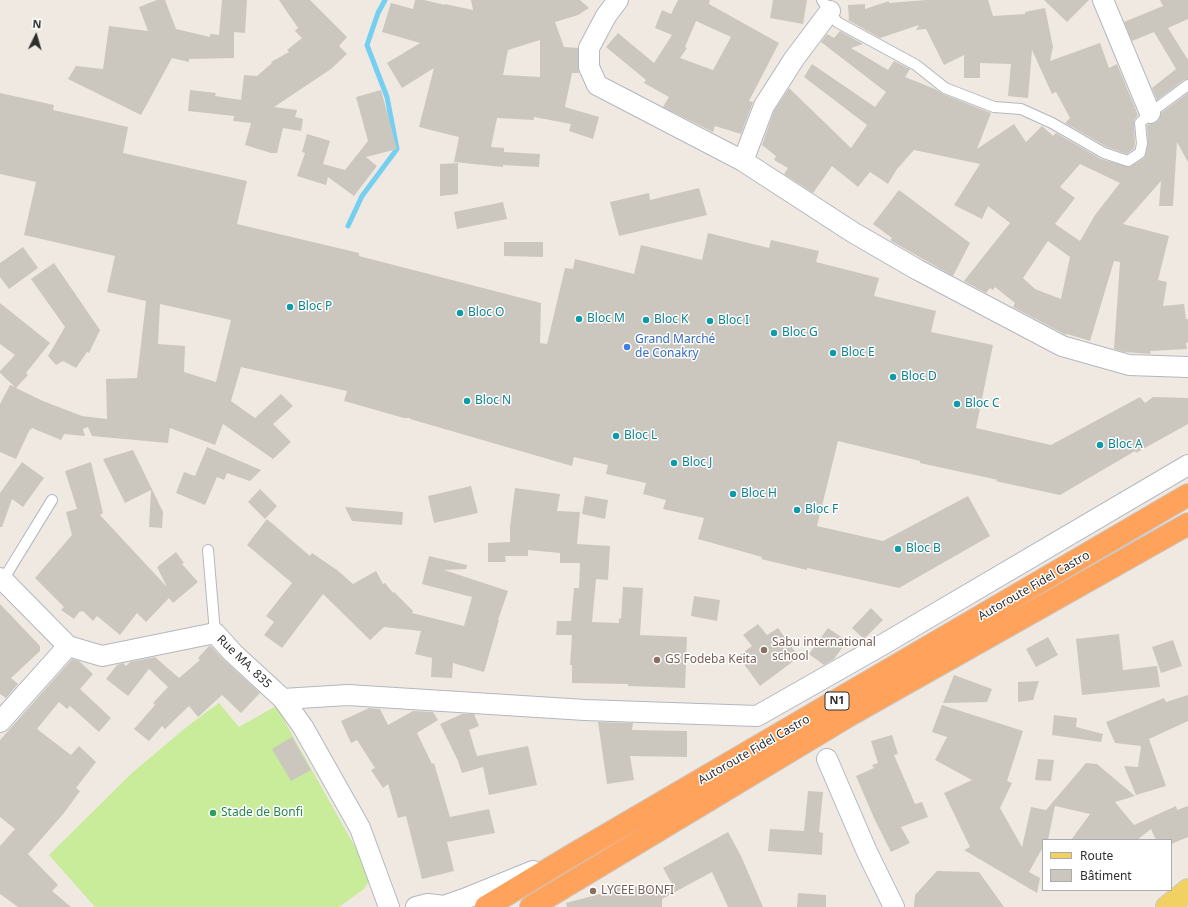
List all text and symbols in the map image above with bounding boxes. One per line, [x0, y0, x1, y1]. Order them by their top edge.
north arrow [16, 16, 56, 56]
text: N [32, 16, 42, 31]
place label: Bloc P [298, 300, 332, 314]
marker: Bloc P [285, 302, 295, 312]
place label: Bloc O [468, 306, 504, 320]
marker: Bloc O [455, 308, 465, 318]
place label: Bloc M [587, 312, 625, 326]
place label: Bloc K [654, 313, 688, 327]
marker: Bloc M [574, 314, 584, 324]
place label: Bloc I [718, 314, 749, 328]
marker: Bloc K [641, 315, 651, 325]
marker: Bloc I [705, 316, 715, 326]
place label: Bloc G [782, 326, 818, 340]
marker: Bloc G [769, 328, 779, 338]
place label: Grand Marché de Conakry [635, 333, 715, 361]
marker: Grand Marché de Conakry [622, 342, 632, 352]
place label: Bloc E [841, 346, 875, 360]
marker: Bloc E [828, 348, 838, 358]
place label: Bloc D [901, 370, 937, 384]
marker: Bloc D [888, 372, 898, 382]
place label: Bloc N [475, 394, 511, 408]
marker: Bloc N [462, 396, 472, 406]
place label: Bloc C [965, 397, 1000, 411]
marker: Bloc C [952, 399, 962, 409]
place label: Bloc L [624, 429, 657, 443]
marker: Bloc L [611, 431, 621, 441]
place label: Bloc A [1108, 438, 1143, 452]
marker: Bloc A [1095, 440, 1105, 450]
place label: Bloc J [682, 456, 712, 470]
marker: Bloc J [669, 458, 679, 468]
place label: Bloc H [741, 487, 777, 501]
marker: Bloc H [728, 489, 738, 499]
place label: Bloc F [805, 503, 838, 517]
marker: Bloc F [792, 505, 802, 515]
place label: Bloc B [906, 542, 941, 556]
marker: Bloc B [893, 544, 903, 554]
street label: Autoroute Fidel Castro [976, 548, 1092, 624]
street label: Rue MA. 835 [214, 632, 274, 692]
place label: Sabu international school [772, 636, 876, 664]
marker: Sabu international school [759, 645, 769, 655]
place label: GS Fodeba Keita [665, 653, 757, 667]
marker: GS Fodeba Keita [652, 655, 662, 665]
road number: N1 [825, 692, 849, 710]
street label: Autoroute Fidel Castro [696, 712, 812, 788]
place label: Stade de Bonfi [221, 806, 303, 820]
marker: Stade de Bonfi [208, 808, 218, 818]
legend [1042, 839, 1172, 891]
text: Route [1080, 847, 1113, 864]
text: Bâtiment [1080, 867, 1132, 884]
place label: LYCEE BONFI [601, 884, 674, 898]
marker: LYCEE BONFI [588, 886, 598, 896]

